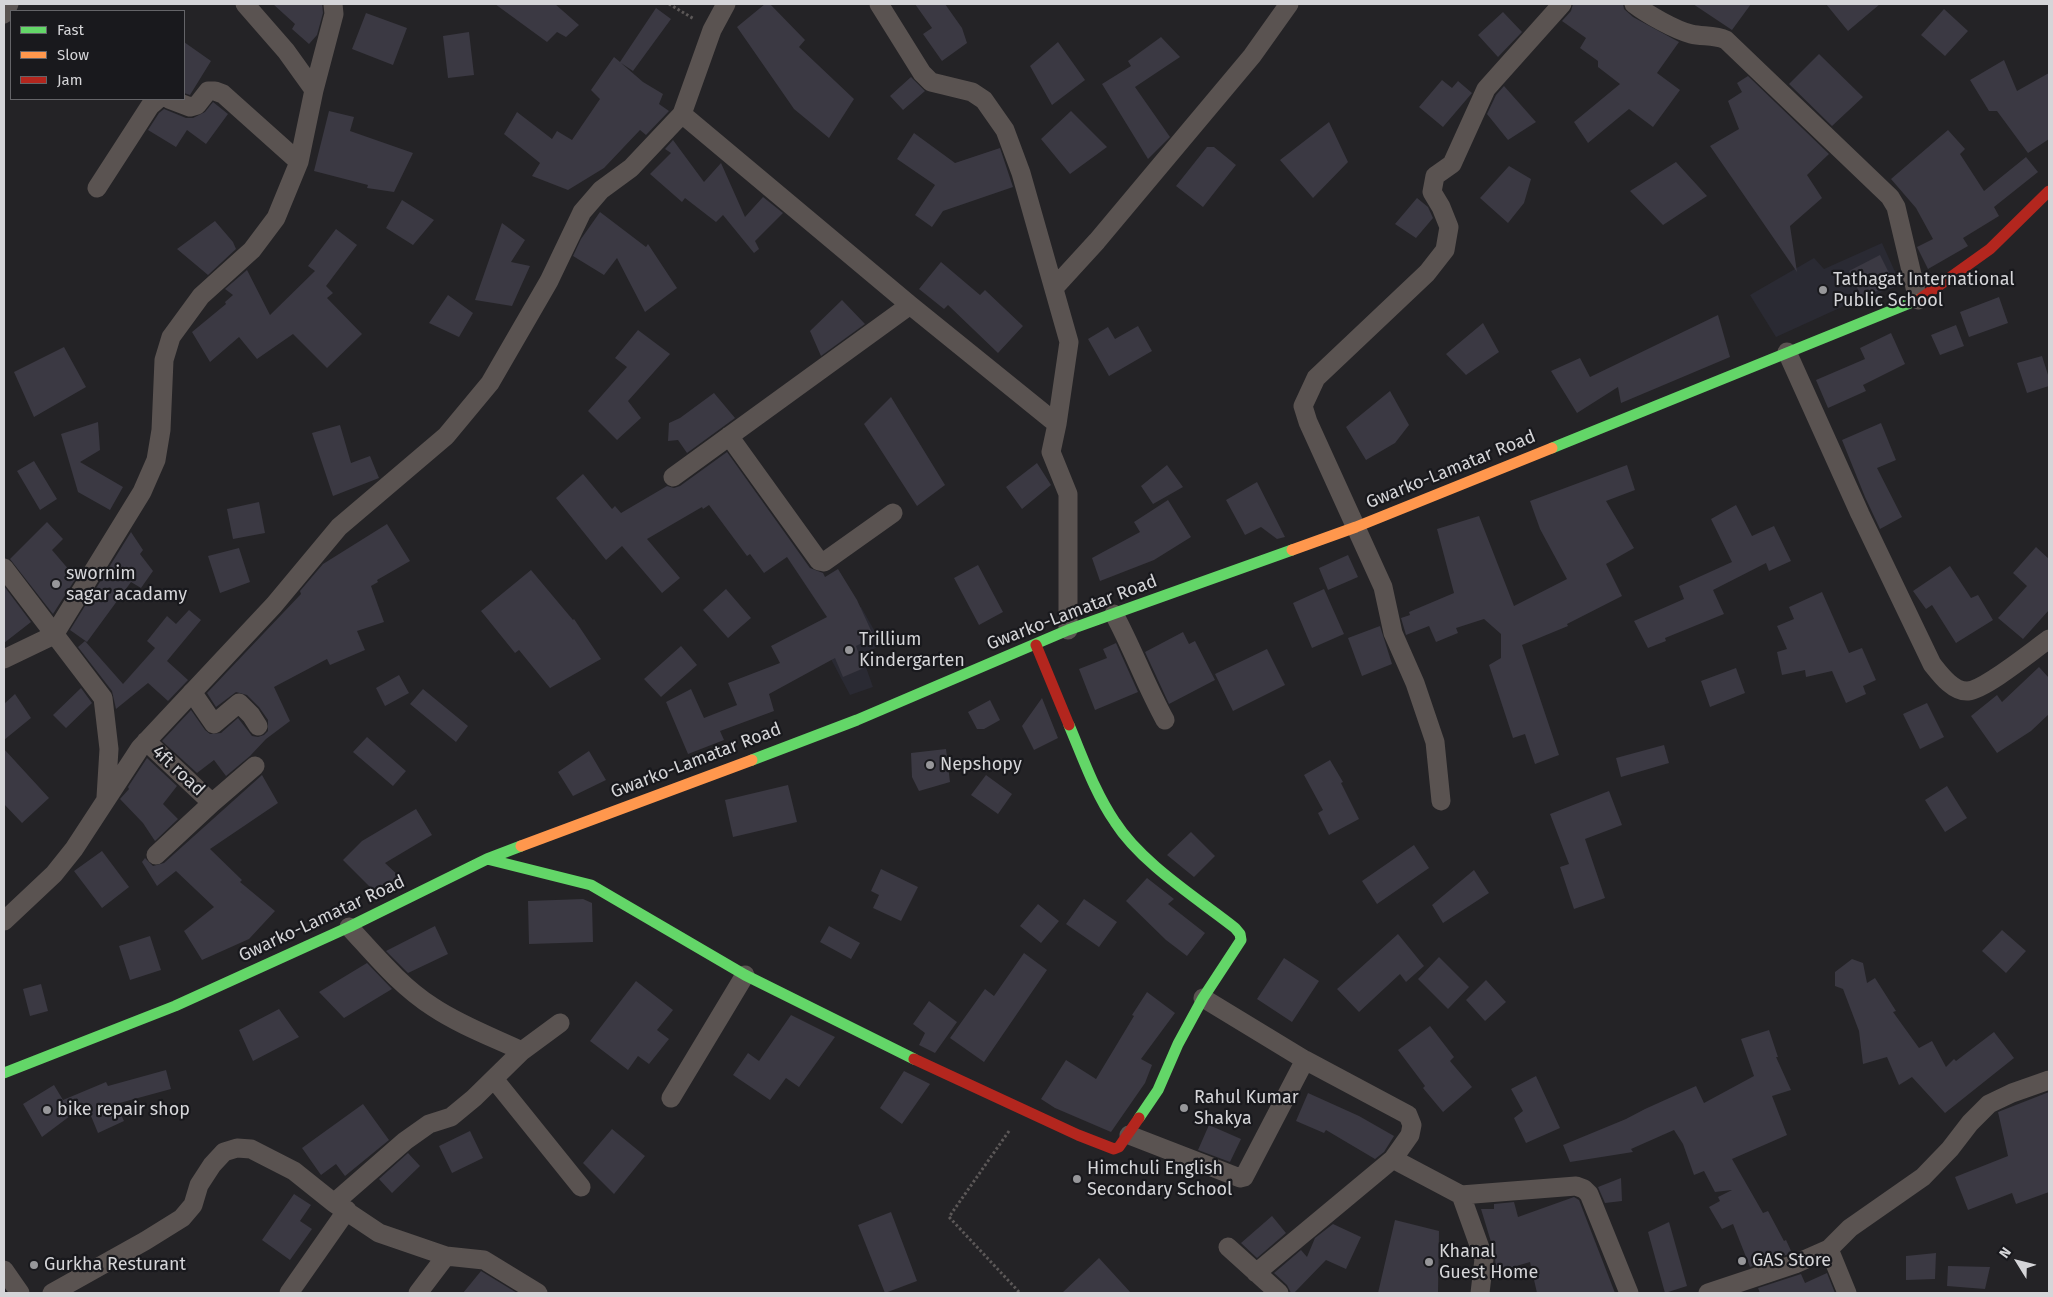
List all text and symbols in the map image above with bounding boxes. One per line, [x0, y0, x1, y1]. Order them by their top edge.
legend [10, 10, 185, 100]
text: Fast [57, 21, 84, 39]
text: Slow [57, 46, 89, 64]
text: Jam [57, 71, 83, 89]
place label: Tathagat International Public School [1833, 269, 2015, 312]
marker: Tathagat International Public School [1817, 284, 1829, 296]
street label: Gwarko-Lamatar Road [1363, 426, 1539, 514]
place label: swornim sagar acadamy [66, 563, 187, 606]
street label: Gwarko-Lamatar Road [984, 571, 1160, 655]
marker: swornim sagar acadamy [50, 578, 62, 590]
place label: Trillium Kindergarten [859, 629, 965, 672]
marker: Trillium Kindergarten [843, 644, 855, 656]
street label: Gwarko-Lamatar Road [608, 719, 784, 803]
street label: 4ft road [147, 741, 209, 801]
place label: Nepshopy [940, 754, 1022, 776]
marker: Nepshopy [924, 759, 936, 771]
street label: Gwarko-Lamatar Road [236, 871, 408, 967]
place label: Rahul Kumar Shakya [1194, 1087, 1299, 1130]
place label: bike repair shop [57, 1099, 190, 1121]
marker: Rahul Kumar Shakya [1178, 1102, 1190, 1114]
marker: bike repair shop [41, 1104, 53, 1116]
place label: Himchuli English Secondary School [1087, 1158, 1232, 1200]
marker: Himchuli English Secondary School [1071, 1173, 1083, 1185]
north arrow [1993, 1237, 2043, 1287]
place label: Khanal Guest Home [1439, 1241, 1538, 1284]
text: N [1996, 1244, 2015, 1262]
place label: GAS Store [1752, 1250, 1831, 1272]
place label: Gurkha Resturant [44, 1254, 186, 1276]
marker: GAS Store [1736, 1255, 1748, 1267]
marker: Khanal Guest Home [1423, 1256, 1435, 1268]
marker: Gurkha Resturant [28, 1259, 40, 1271]

